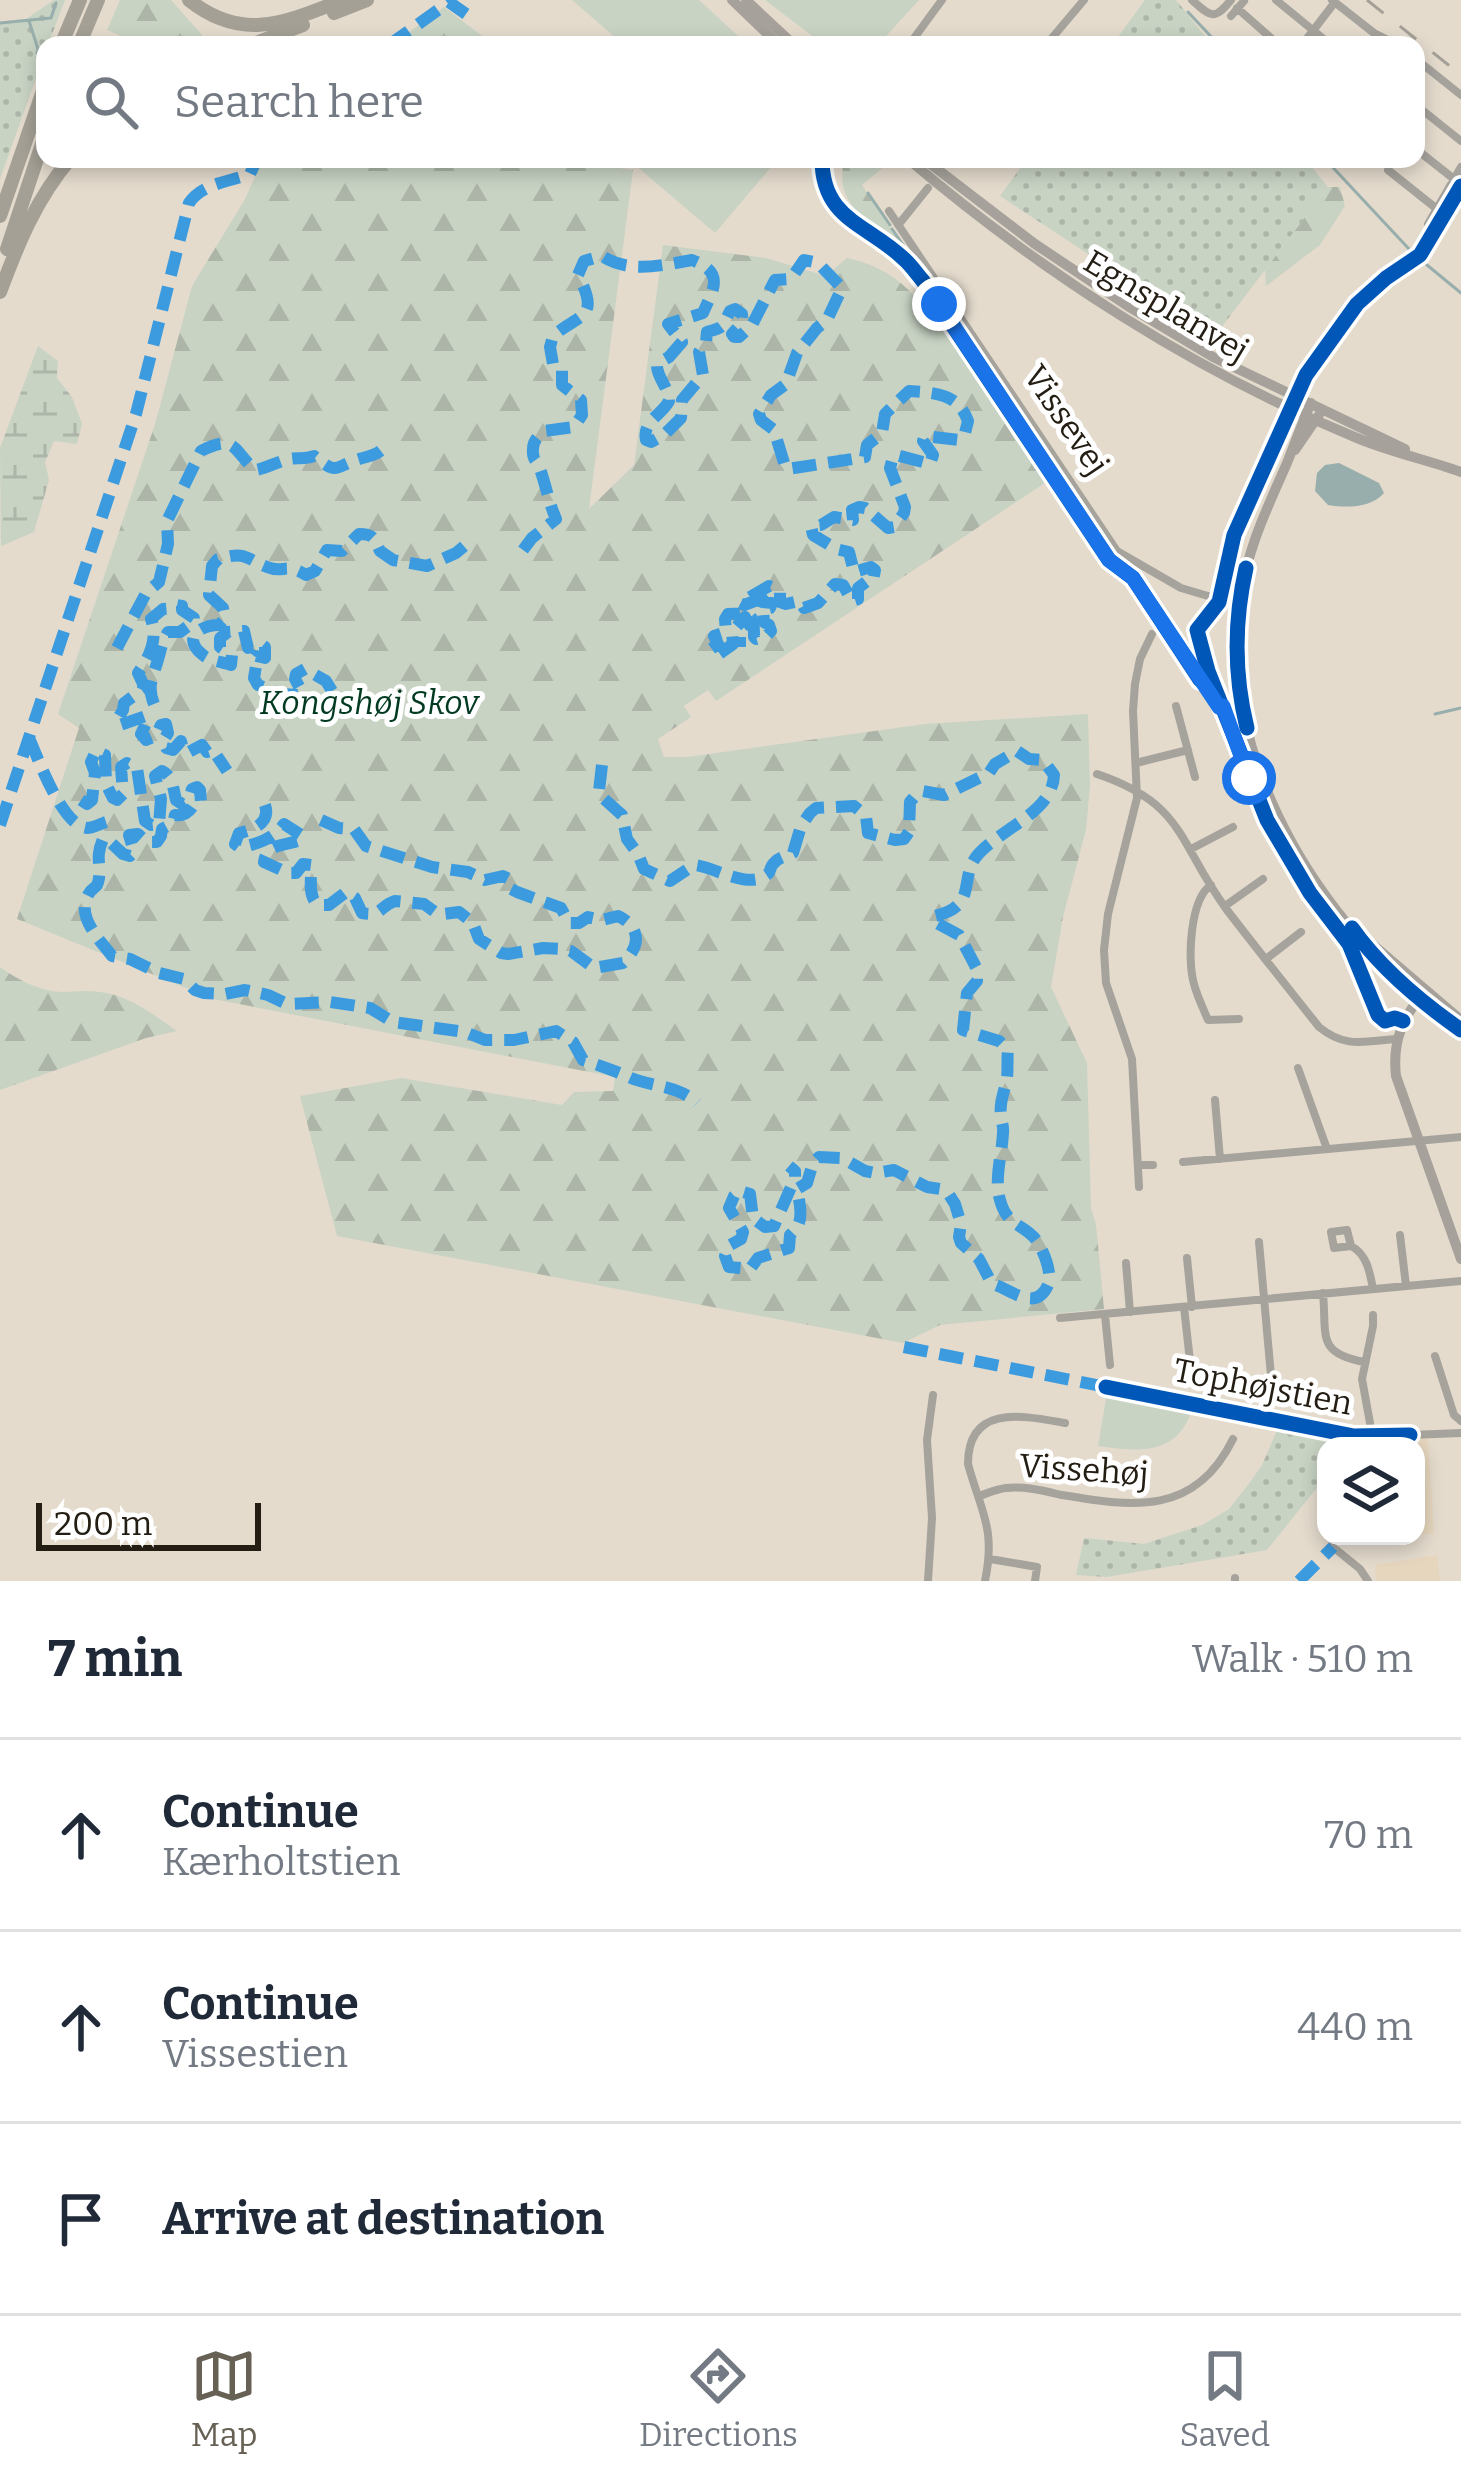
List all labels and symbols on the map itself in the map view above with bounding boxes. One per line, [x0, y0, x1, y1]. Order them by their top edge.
street label: Egnsplanvej [1077, 241, 1255, 371]
route end [912, 277, 966, 331]
street label: Vissevej [1015, 358, 1117, 482]
park label: Kongshøj Skov [259, 683, 481, 723]
route start [1222, 751, 1276, 805]
street label: Tophøjstien [1170, 1350, 1356, 1424]
street label: Vissehøj [1018, 1446, 1150, 1494]
scale bar [36, 1497, 261, 1550]

